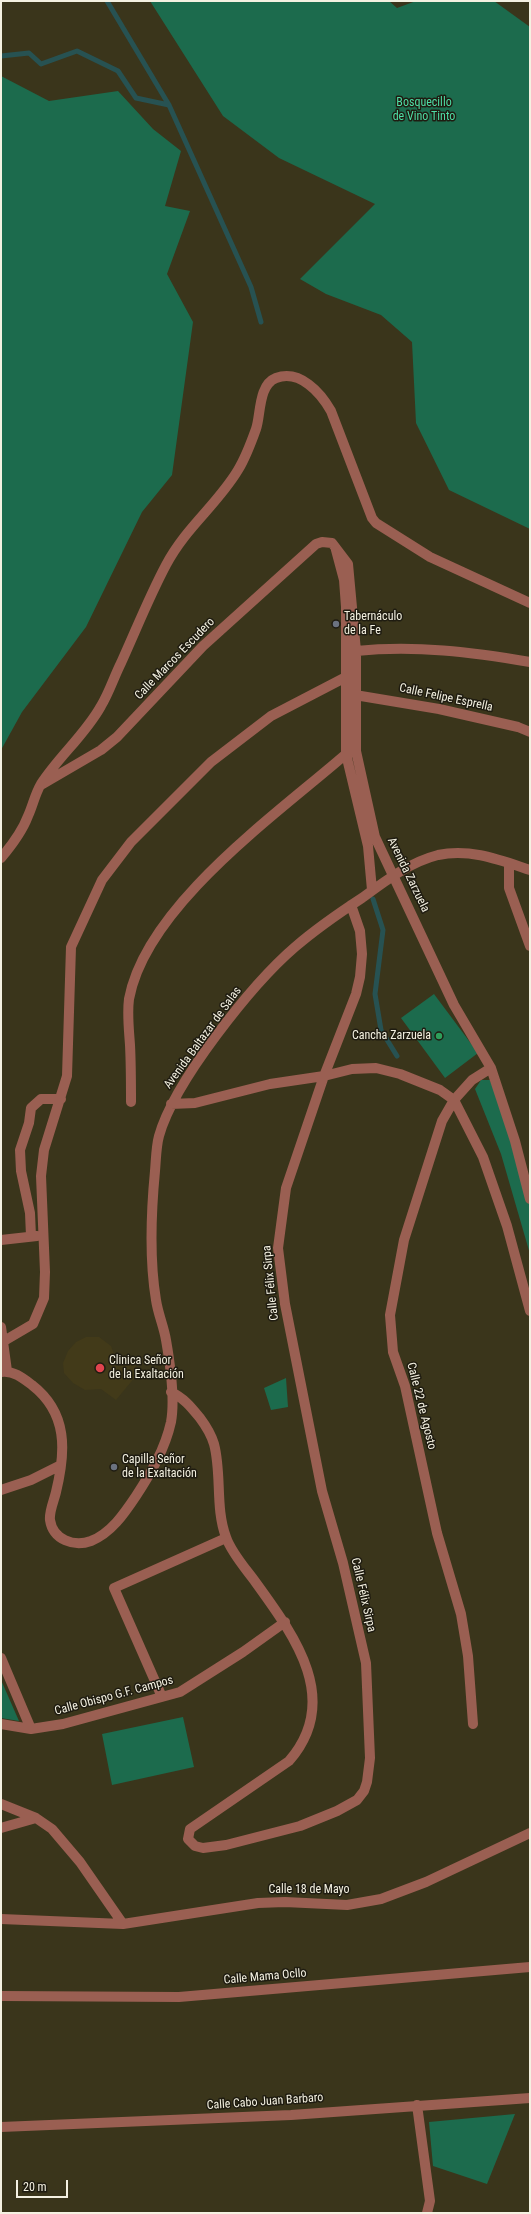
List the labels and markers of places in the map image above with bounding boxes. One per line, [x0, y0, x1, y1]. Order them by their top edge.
place label: Tabernáculo de la Fe [344, 610, 402, 638]
marker: Tabernáculo de la Fe [331, 619, 341, 629]
place label: Cancha Zarzuela [352, 1029, 431, 1043]
marker: Cancha Zarzuela [434, 1031, 444, 1041]
place label: Clinica Señor de la Exaltación [109, 1354, 184, 1382]
marker: Clinica Señor de la Exaltación [94, 1362, 106, 1374]
place label: Capilla Señor de la Exaltación [122, 1453, 197, 1481]
marker: Capilla Señor de la Exaltación [109, 1462, 119, 1472]

